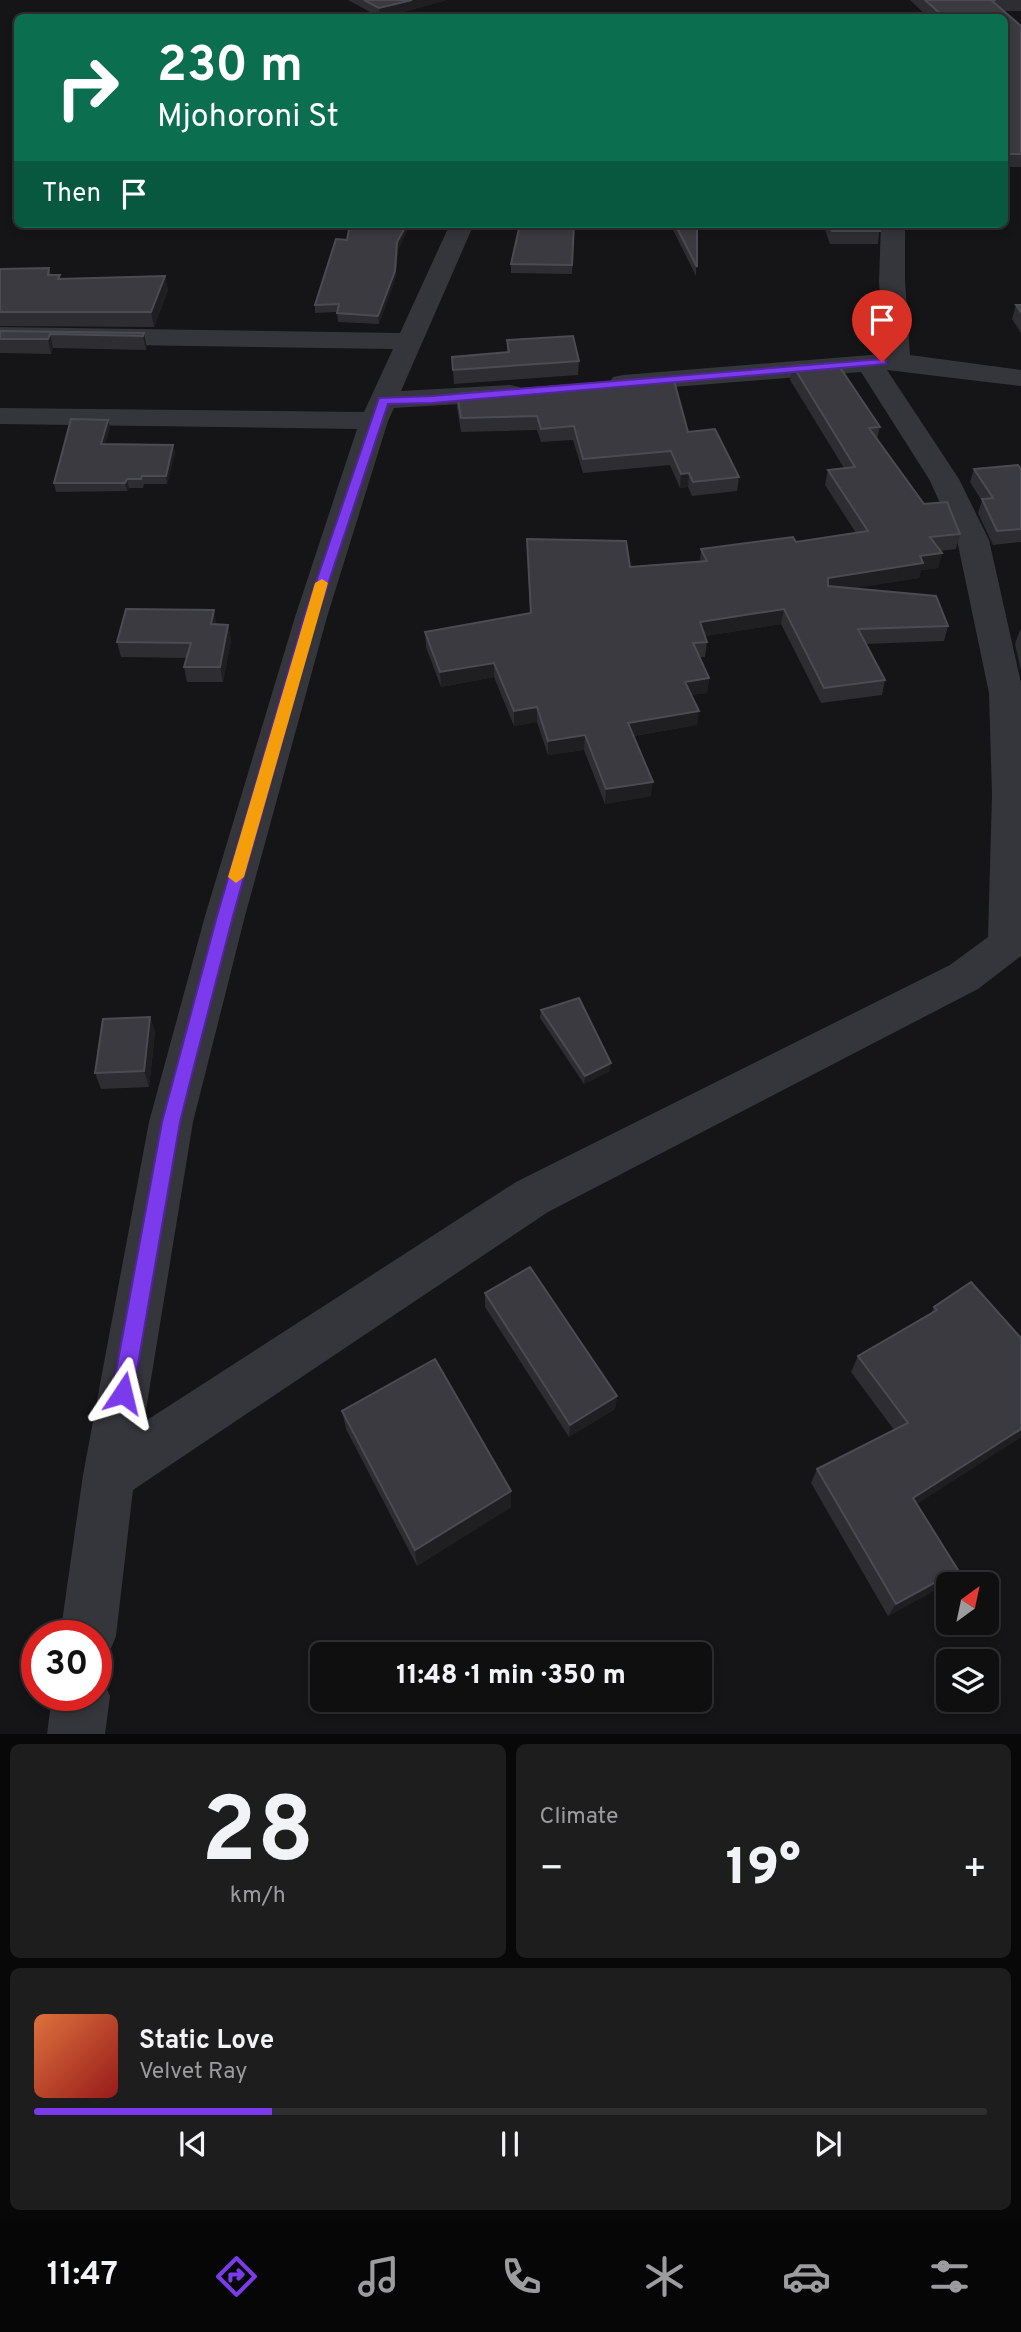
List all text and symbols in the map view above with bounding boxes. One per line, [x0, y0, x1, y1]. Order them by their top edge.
text: 230 m [157, 37, 303, 99]
icon: right [42, 42, 133, 133]
text: Mjohoroni St [157, 98, 339, 138]
icon: arrive [115, 175, 153, 213]
text: Then [42, 178, 101, 211]
pin [852, 290, 912, 362]
icon: arrive [863, 301, 901, 339]
position arrow [86, 1356, 160, 1430]
north arrow [936, 1572, 999, 1634]
map controls [936, 1572, 999, 1712]
speed limit sign: 30 [21, 1620, 112, 1711]
button: layers [936, 1649, 999, 1712]
text: 11:48 · 1 min · 350 m [396, 1660, 626, 1693]
text: 28 [201, 1779, 314, 1894]
text: Climate [540, 1803, 618, 1832]
text: 19° [726, 1837, 801, 1903]
text: − [540, 1846, 564, 1895]
text: + [962, 1846, 987, 1895]
text: km/h [230, 1882, 286, 1911]
text: Static Love [139, 2025, 274, 2058]
text: Velvet Ray [139, 2058, 247, 2087]
icon: previous [174, 2125, 212, 2163]
icon: pause [491, 2125, 529, 2163]
icon: next [809, 2125, 847, 2163]
icon: directions [212, 2252, 261, 2301]
icon: music [354, 2252, 403, 2301]
icon: phone [497, 2252, 546, 2301]
icon: climate [640, 2252, 689, 2301]
icon: car [782, 2252, 831, 2301]
icon: filters [925, 2252, 974, 2301]
text: 11:47 [47, 2256, 118, 2296]

